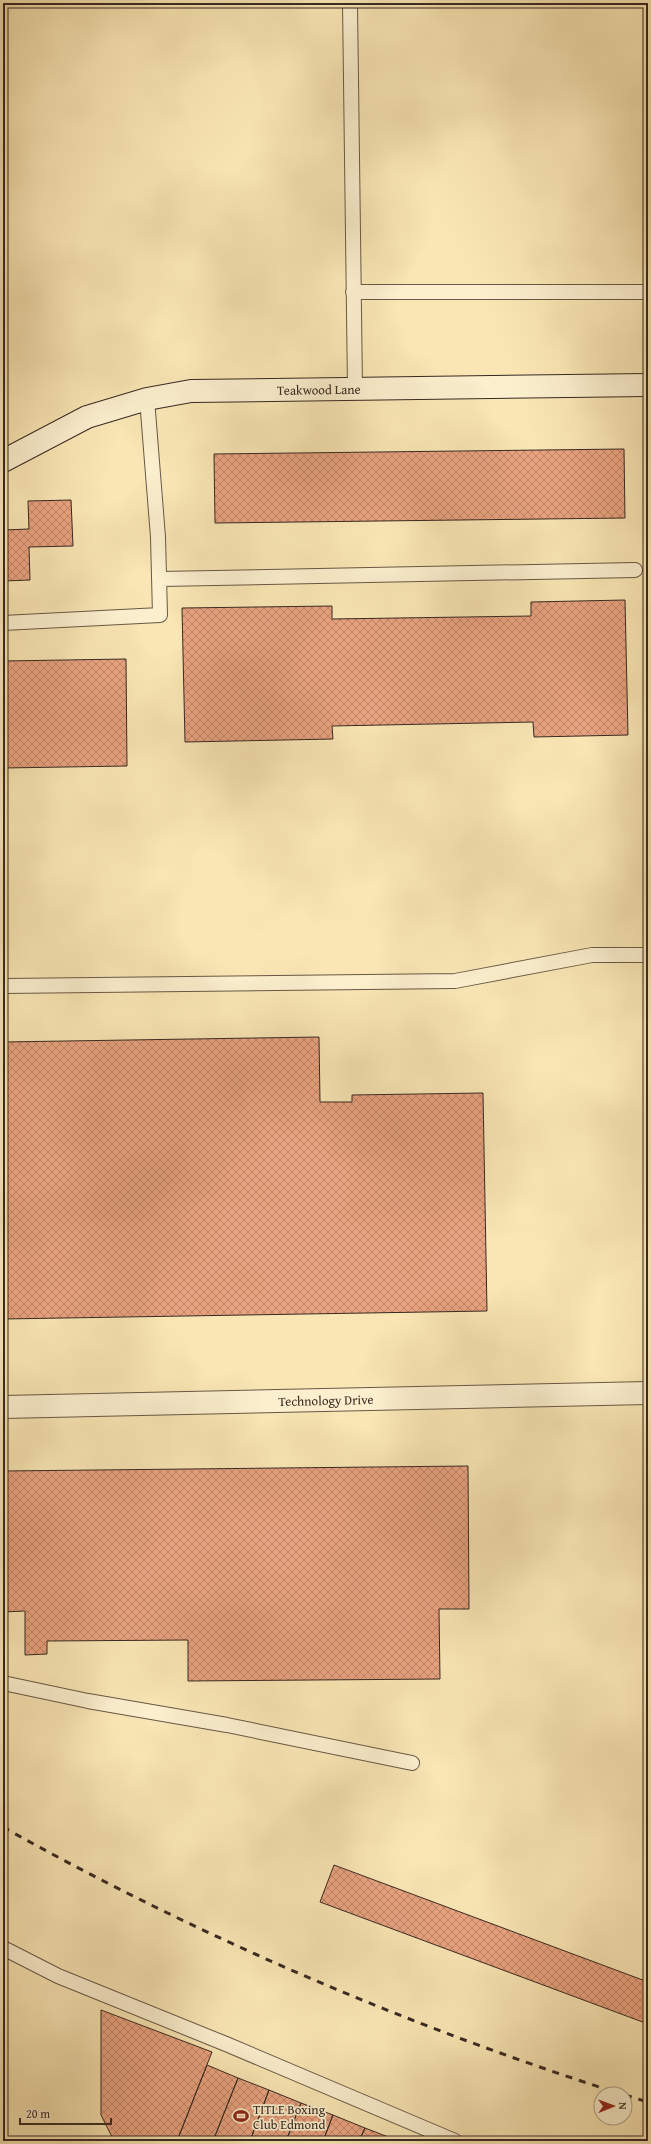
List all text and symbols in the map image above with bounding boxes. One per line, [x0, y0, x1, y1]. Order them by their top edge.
street label: Teakwood Lane [277, 380, 361, 400]
street label: Technology Drive [278, 1390, 374, 1411]
north arrow [593, 2086, 633, 2126]
scale bar [20, 2100, 111, 2126]
place label: TITLE Boxing Club Edmond [253, 2100, 326, 2134]
text: N [615, 2102, 631, 2110]
text: 20 m [26, 2105, 50, 2122]
sports icon: TITLE Boxing Club Edmond [232, 2107, 250, 2125]

